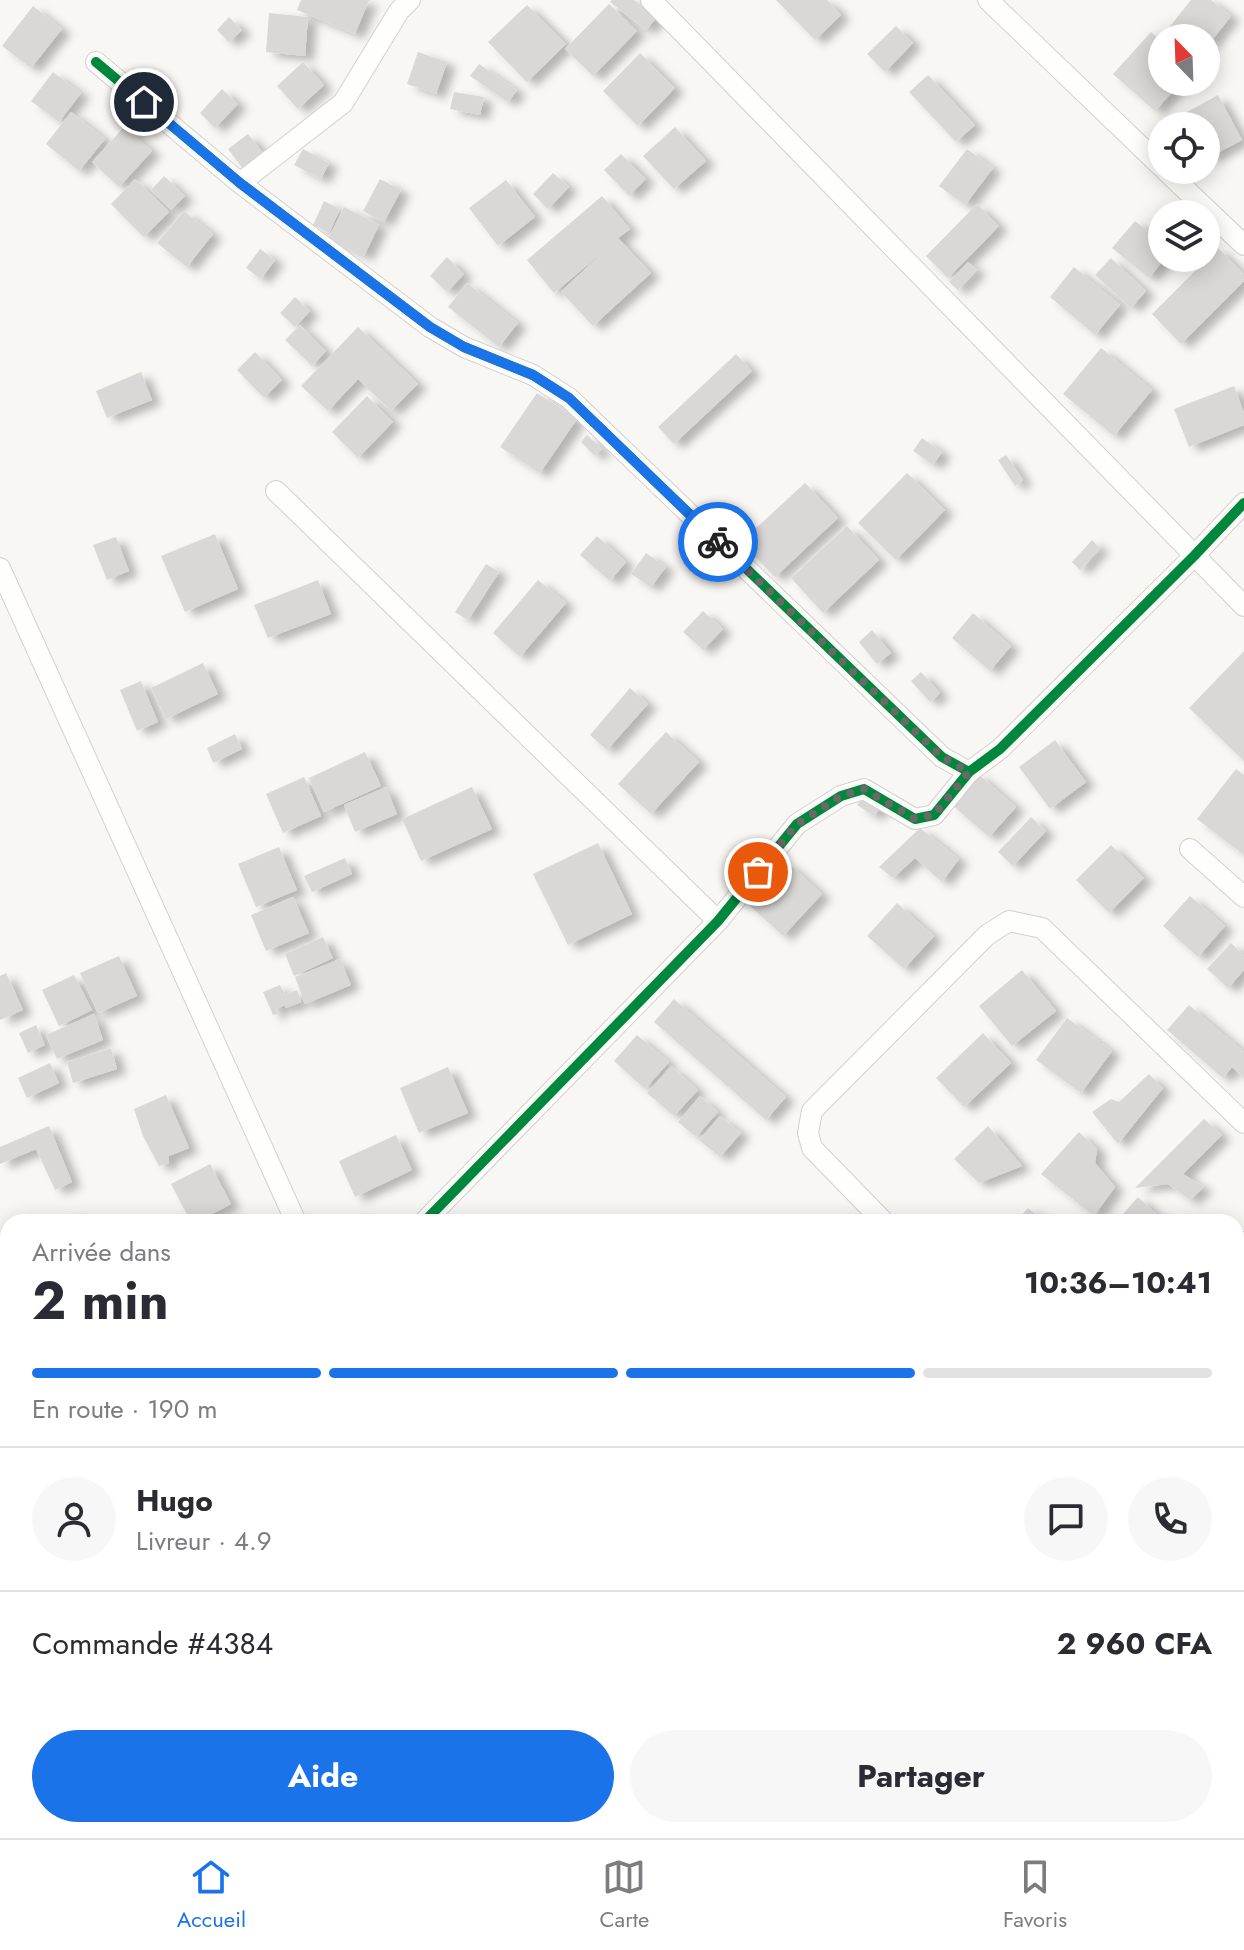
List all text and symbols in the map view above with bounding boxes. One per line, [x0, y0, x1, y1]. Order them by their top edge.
north arrow [1148, 24, 1220, 96]
map controls [1148, 24, 1220, 272]
pin [110, 68, 178, 136]
icon: home [122, 80, 166, 124]
button: locate [1148, 112, 1220, 184]
button: layers [1148, 200, 1220, 272]
courier [678, 502, 758, 582]
icon: bike [696, 520, 740, 564]
pin [724, 838, 792, 906]
icon: bag [736, 850, 780, 894]
text: Arrivée dans [32, 1233, 171, 1271]
text: 10:36–10:41 [1024, 1261, 1212, 1304]
text: 2 min [32, 1263, 169, 1339]
text: En route · 190 m [32, 1390, 218, 1428]
button: person [32, 1477, 116, 1561]
button: chat [1024, 1477, 1108, 1561]
button: phone [1128, 1477, 1212, 1561]
text: Hugo [136, 1479, 213, 1522]
text: Livreur · 4.9 [136, 1522, 272, 1560]
text: Commande #4384 [32, 1622, 273, 1665]
text: 2 960 CFA [1057, 1622, 1212, 1665]
button: Aide [32, 1730, 614, 1822]
button: Partager [630, 1730, 1212, 1822]
tab: Accueil [177, 1855, 246, 1935]
tab: Carte [600, 1855, 649, 1935]
tab: Favoris [1003, 1855, 1067, 1935]

